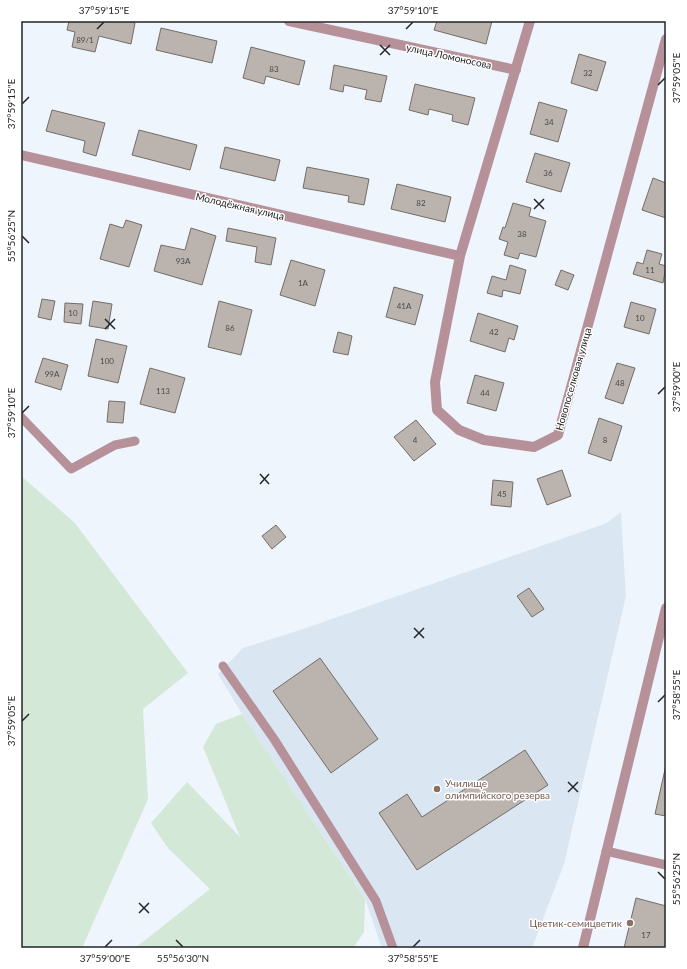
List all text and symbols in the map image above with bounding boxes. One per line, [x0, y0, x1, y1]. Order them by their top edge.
text: 37°59'15"E [79, 4, 129, 16]
text: 37°59'10"E [388, 4, 438, 16]
house number: 89/1 [76, 35, 94, 45]
street label: улица Ломоносова [405, 41, 493, 71]
text: 37°59'05"E [670, 53, 682, 103]
house number: 83 [269, 64, 279, 74]
house number: 32 [583, 68, 593, 78]
text: 37°59'15"E [5, 79, 17, 129]
house number: 34 [544, 117, 554, 127]
house number: 36 [543, 168, 553, 178]
street label: Молодёжная улица [195, 190, 286, 222]
house number: 82 [416, 198, 426, 208]
text: 55°56'25"N [5, 210, 17, 262]
house number: 38 [517, 229, 527, 239]
house number: 93А [176, 256, 191, 266]
house number: 11 [645, 265, 655, 275]
house number: 1А [298, 278, 309, 288]
house number: 41А [397, 301, 412, 311]
house number: 10 [68, 308, 78, 318]
house number: 10 [635, 313, 645, 323]
house number: 86 [225, 323, 235, 333]
street label: Новопоселковая улица [553, 326, 593, 432]
house number: 42 [489, 327, 499, 337]
house number: 100 [100, 356, 114, 366]
text: 37°59'00"E [670, 362, 682, 412]
house number: 99А [45, 369, 60, 379]
house number: 48 [615, 378, 625, 388]
house number: 113 [156, 386, 170, 396]
text: 37°59'10"E [5, 388, 17, 438]
house number: 44 [480, 388, 490, 398]
house number: 4 [413, 435, 418, 445]
house number: 8 [603, 435, 608, 445]
house number: 45 [497, 489, 507, 499]
text: 37°58'55"E [670, 670, 682, 720]
text: 37°59'05"E [5, 696, 17, 746]
place label: Училище олимпийского резерва [445, 777, 550, 801]
marker: Училище олимпийского резерва [432, 784, 442, 794]
text: 55°56'25"N [670, 853, 682, 905]
place label: Цветик-семицветик [530, 917, 623, 929]
marker: Цветик-семицветик [625, 918, 635, 928]
house number: 17 [641, 930, 651, 940]
text: 37°59'00"E [80, 952, 130, 964]
text: 55°56'30"N [157, 952, 209, 964]
text: 37°58'55"E [388, 952, 438, 964]

